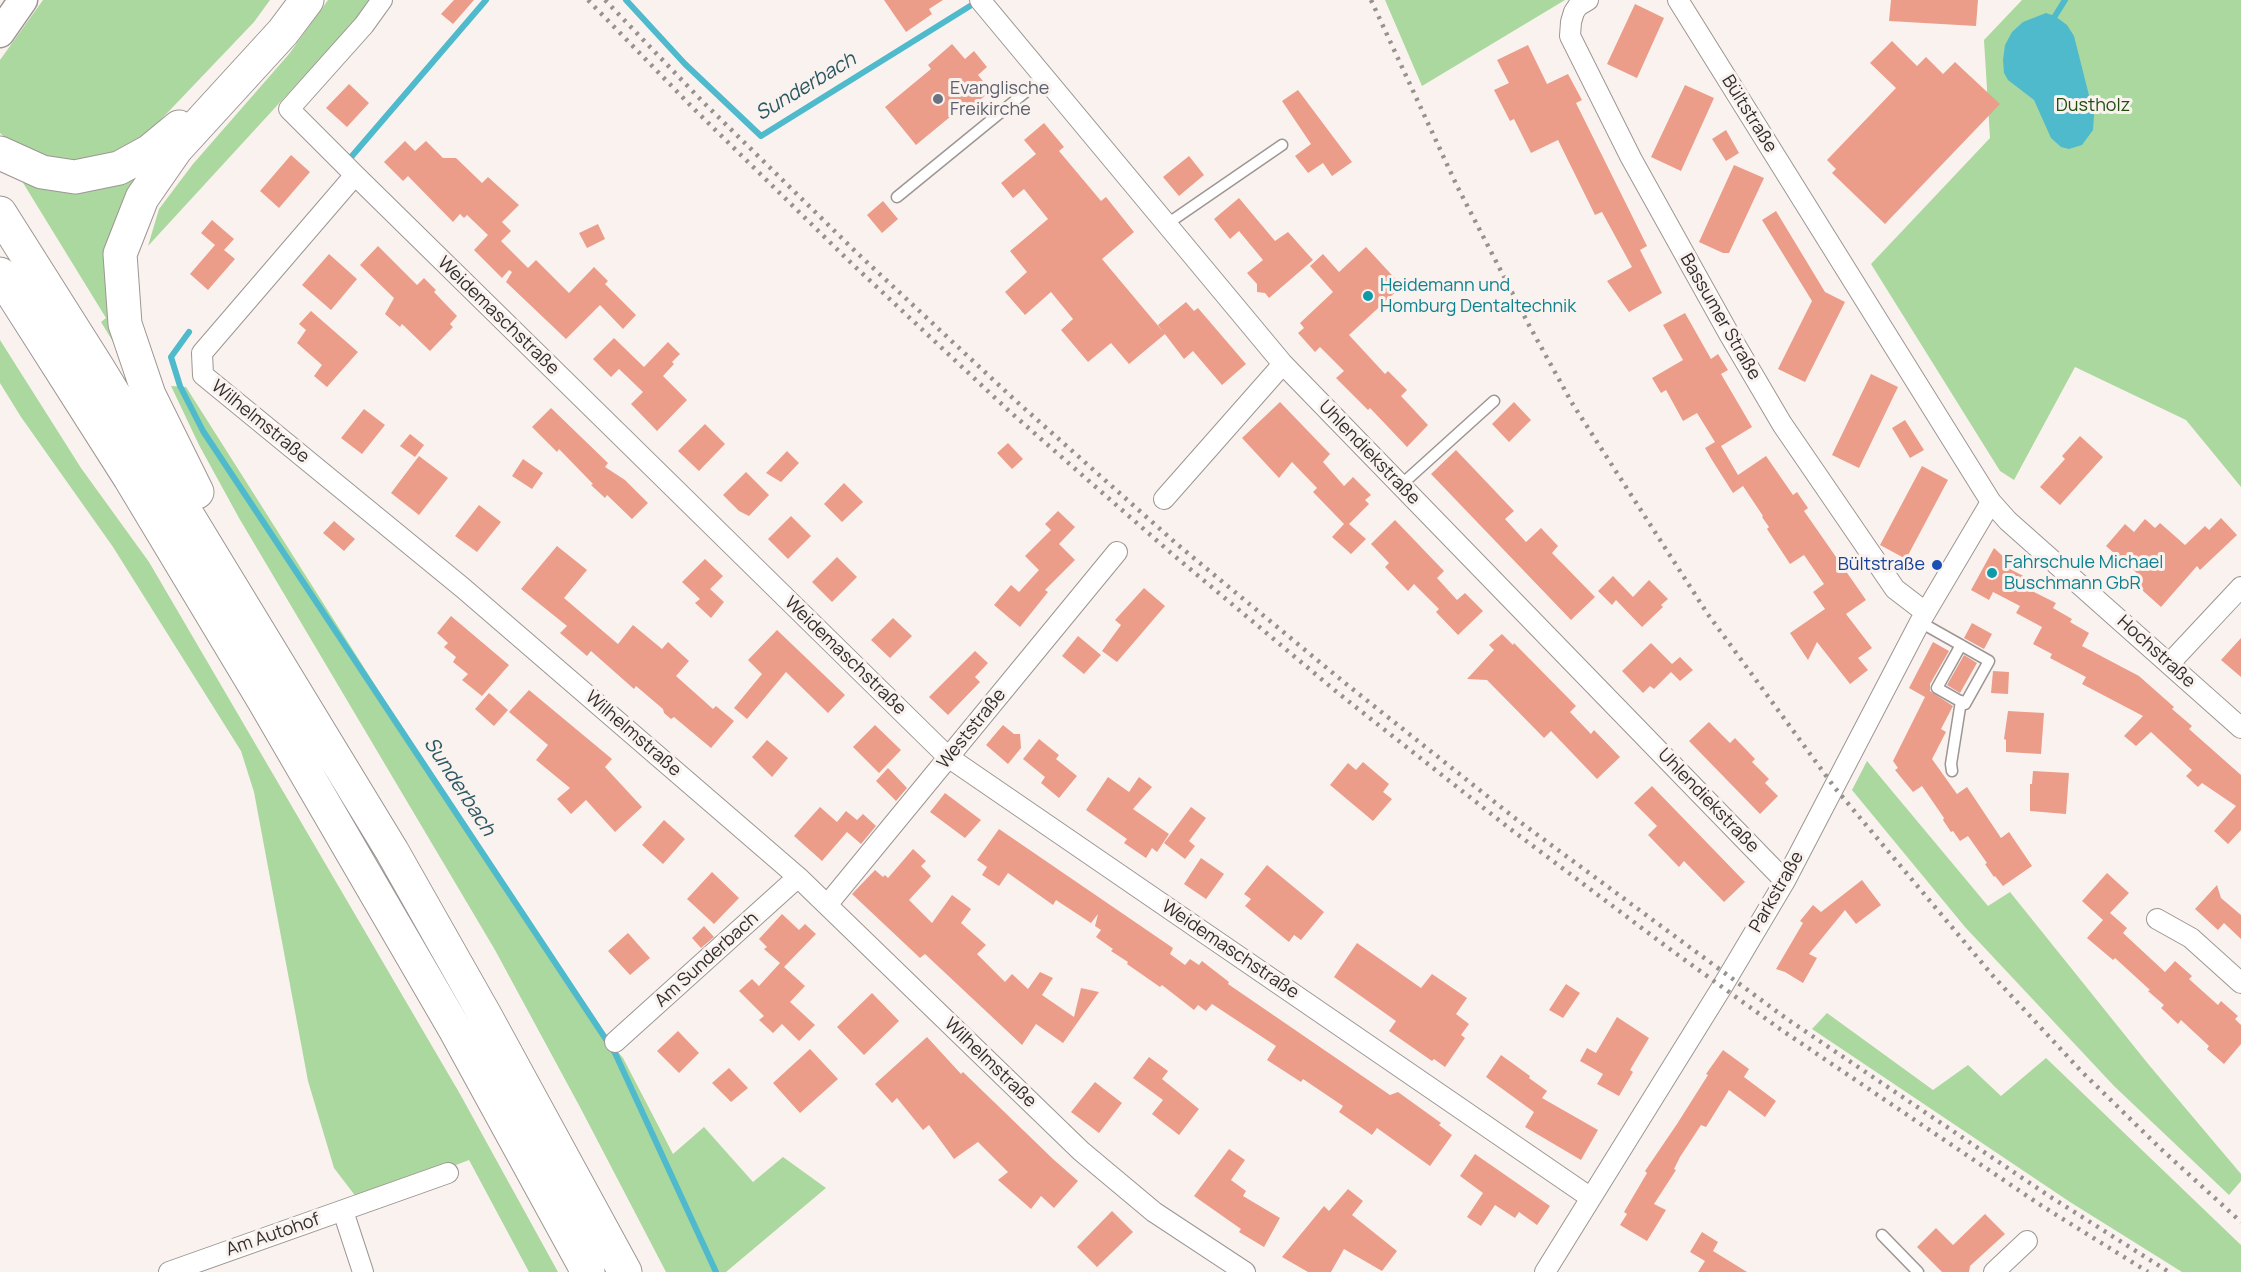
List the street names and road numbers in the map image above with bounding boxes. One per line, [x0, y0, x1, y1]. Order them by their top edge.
street label: Bültstraße [1717, 71, 1781, 157]
street label: Bassumer Straße [1675, 250, 1765, 384]
street label: Weidemaschstraße [433, 252, 563, 380]
street label: Wilhelmstraße [207, 376, 313, 468]
street label: Uhlendiekstraße [1314, 396, 1424, 510]
street label: Weidemaschstraße [780, 592, 910, 720]
street label: Hochstraße [2112, 611, 2200, 693]
street label: Weststraße [933, 685, 1011, 773]
street label: Wilhelmstraße [581, 687, 685, 781]
street label: Uhlendiekstraße [1653, 744, 1763, 858]
street label: Parkstraße [1745, 848, 1809, 936]
street label: Weidemaschstraße [1157, 896, 1303, 1004]
street label: Am Sunderbach [651, 908, 763, 1012]
street label: Wilhelmstraße [939, 1014, 1041, 1112]
street label: Am Autohof [223, 1209, 323, 1261]

